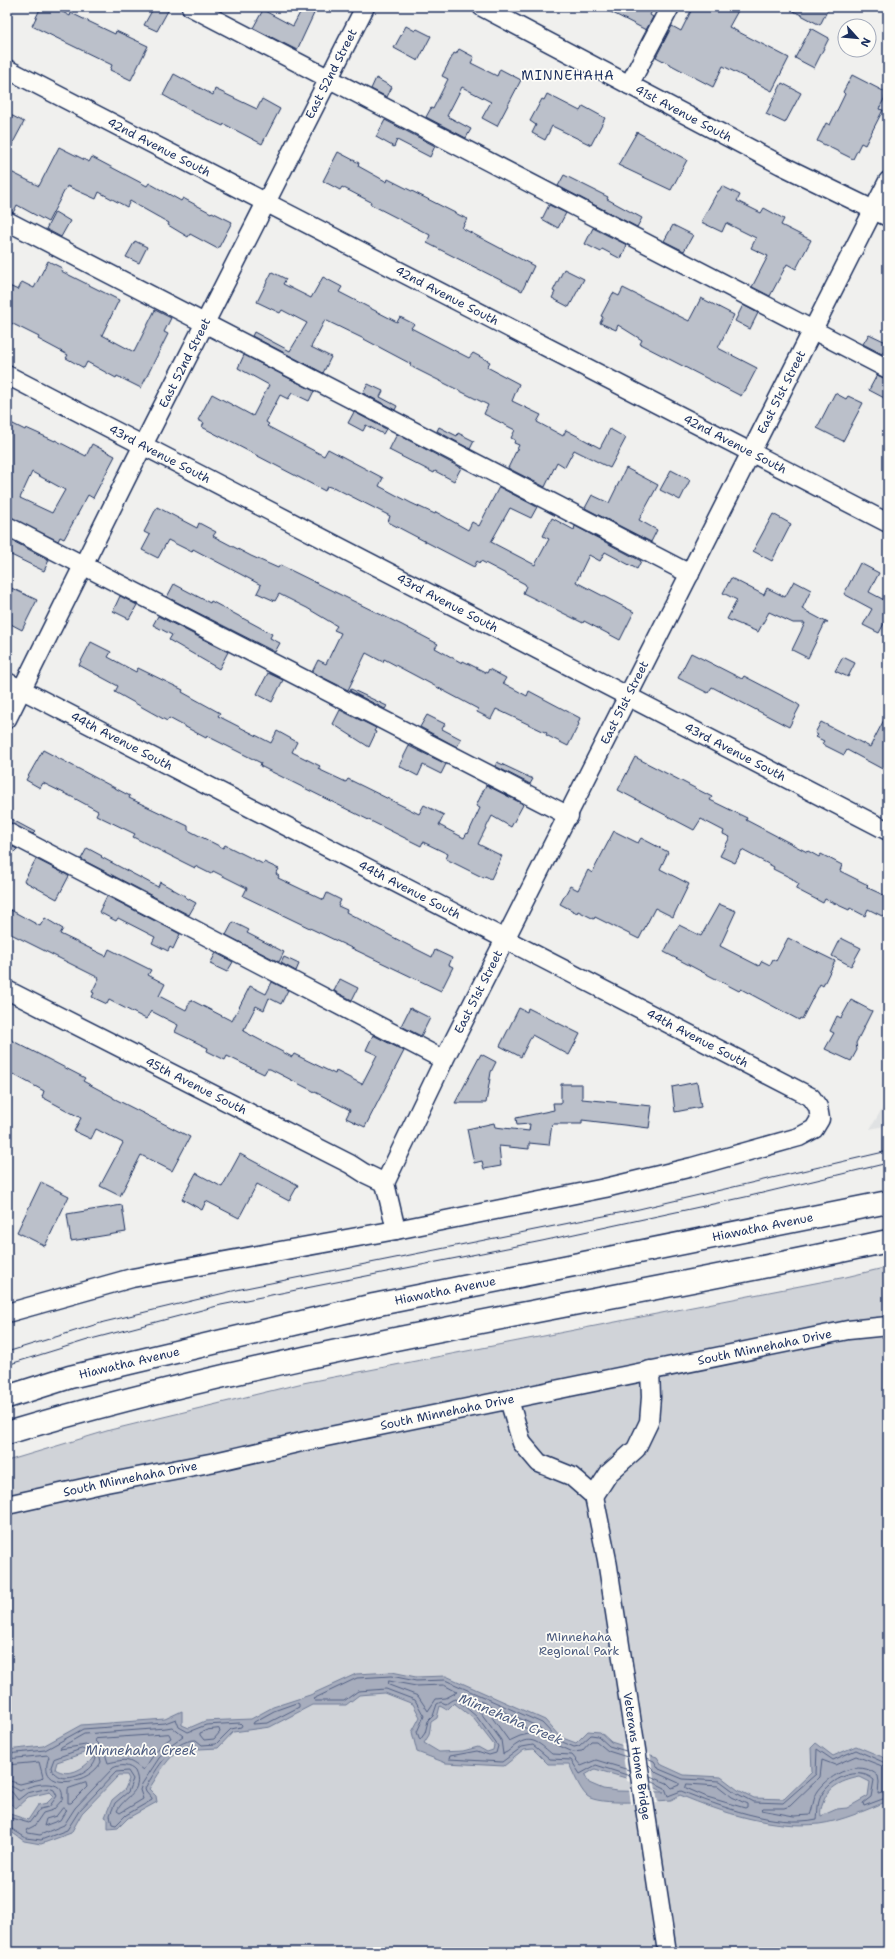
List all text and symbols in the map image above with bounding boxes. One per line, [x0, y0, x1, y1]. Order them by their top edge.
north arrow [837, 18, 877, 58]
street label: East 52nd Street [302, 26, 361, 122]
text: N [857, 35, 874, 50]
district label: MINNEHAHA [521, 67, 615, 84]
street label: 41st Avenue South [632, 81, 735, 146]
street label: 42nd Avenue South [105, 114, 213, 181]
street label: 42nd Avenue South [393, 262, 501, 329]
street label: East 52nd Street [155, 315, 214, 411]
street label: East 51st Street [754, 348, 809, 437]
street label: 42nd Avenue South [681, 411, 789, 477]
street label: 43rd Avenue South [106, 421, 213, 487]
street label: 43rd Avenue South [394, 570, 501, 636]
street label: East 51st Street [597, 658, 652, 747]
street label: 44th Avenue South [68, 708, 175, 774]
street label: 43rd Avenue South [682, 719, 789, 785]
street label: 44th Avenue South [356, 857, 463, 923]
street label: East 51st Street [451, 947, 506, 1036]
street label: 44th Avenue South [644, 1005, 751, 1071]
street label: 45th Avenue South [143, 1053, 250, 1118]
street label: Hiawatha Avenue [711, 1209, 815, 1245]
street label: Hiawatha Avenue [393, 1273, 497, 1309]
street label: South Minnehaha Drive [696, 1325, 833, 1369]
street label: Hiawatha Avenue [77, 1343, 181, 1383]
street label: South Minnehaha Drive [379, 1390, 516, 1434]
street label: South Minnehaha Drive [62, 1458, 199, 1500]
park label: Minnehaha Regional Park [539, 1629, 619, 1659]
water label: Minnehaha Creek [457, 1689, 566, 1749]
street label: Veterans Home Bridge [619, 1691, 655, 1821]
water label: Minnehaha Creek [85, 1742, 197, 1759]

